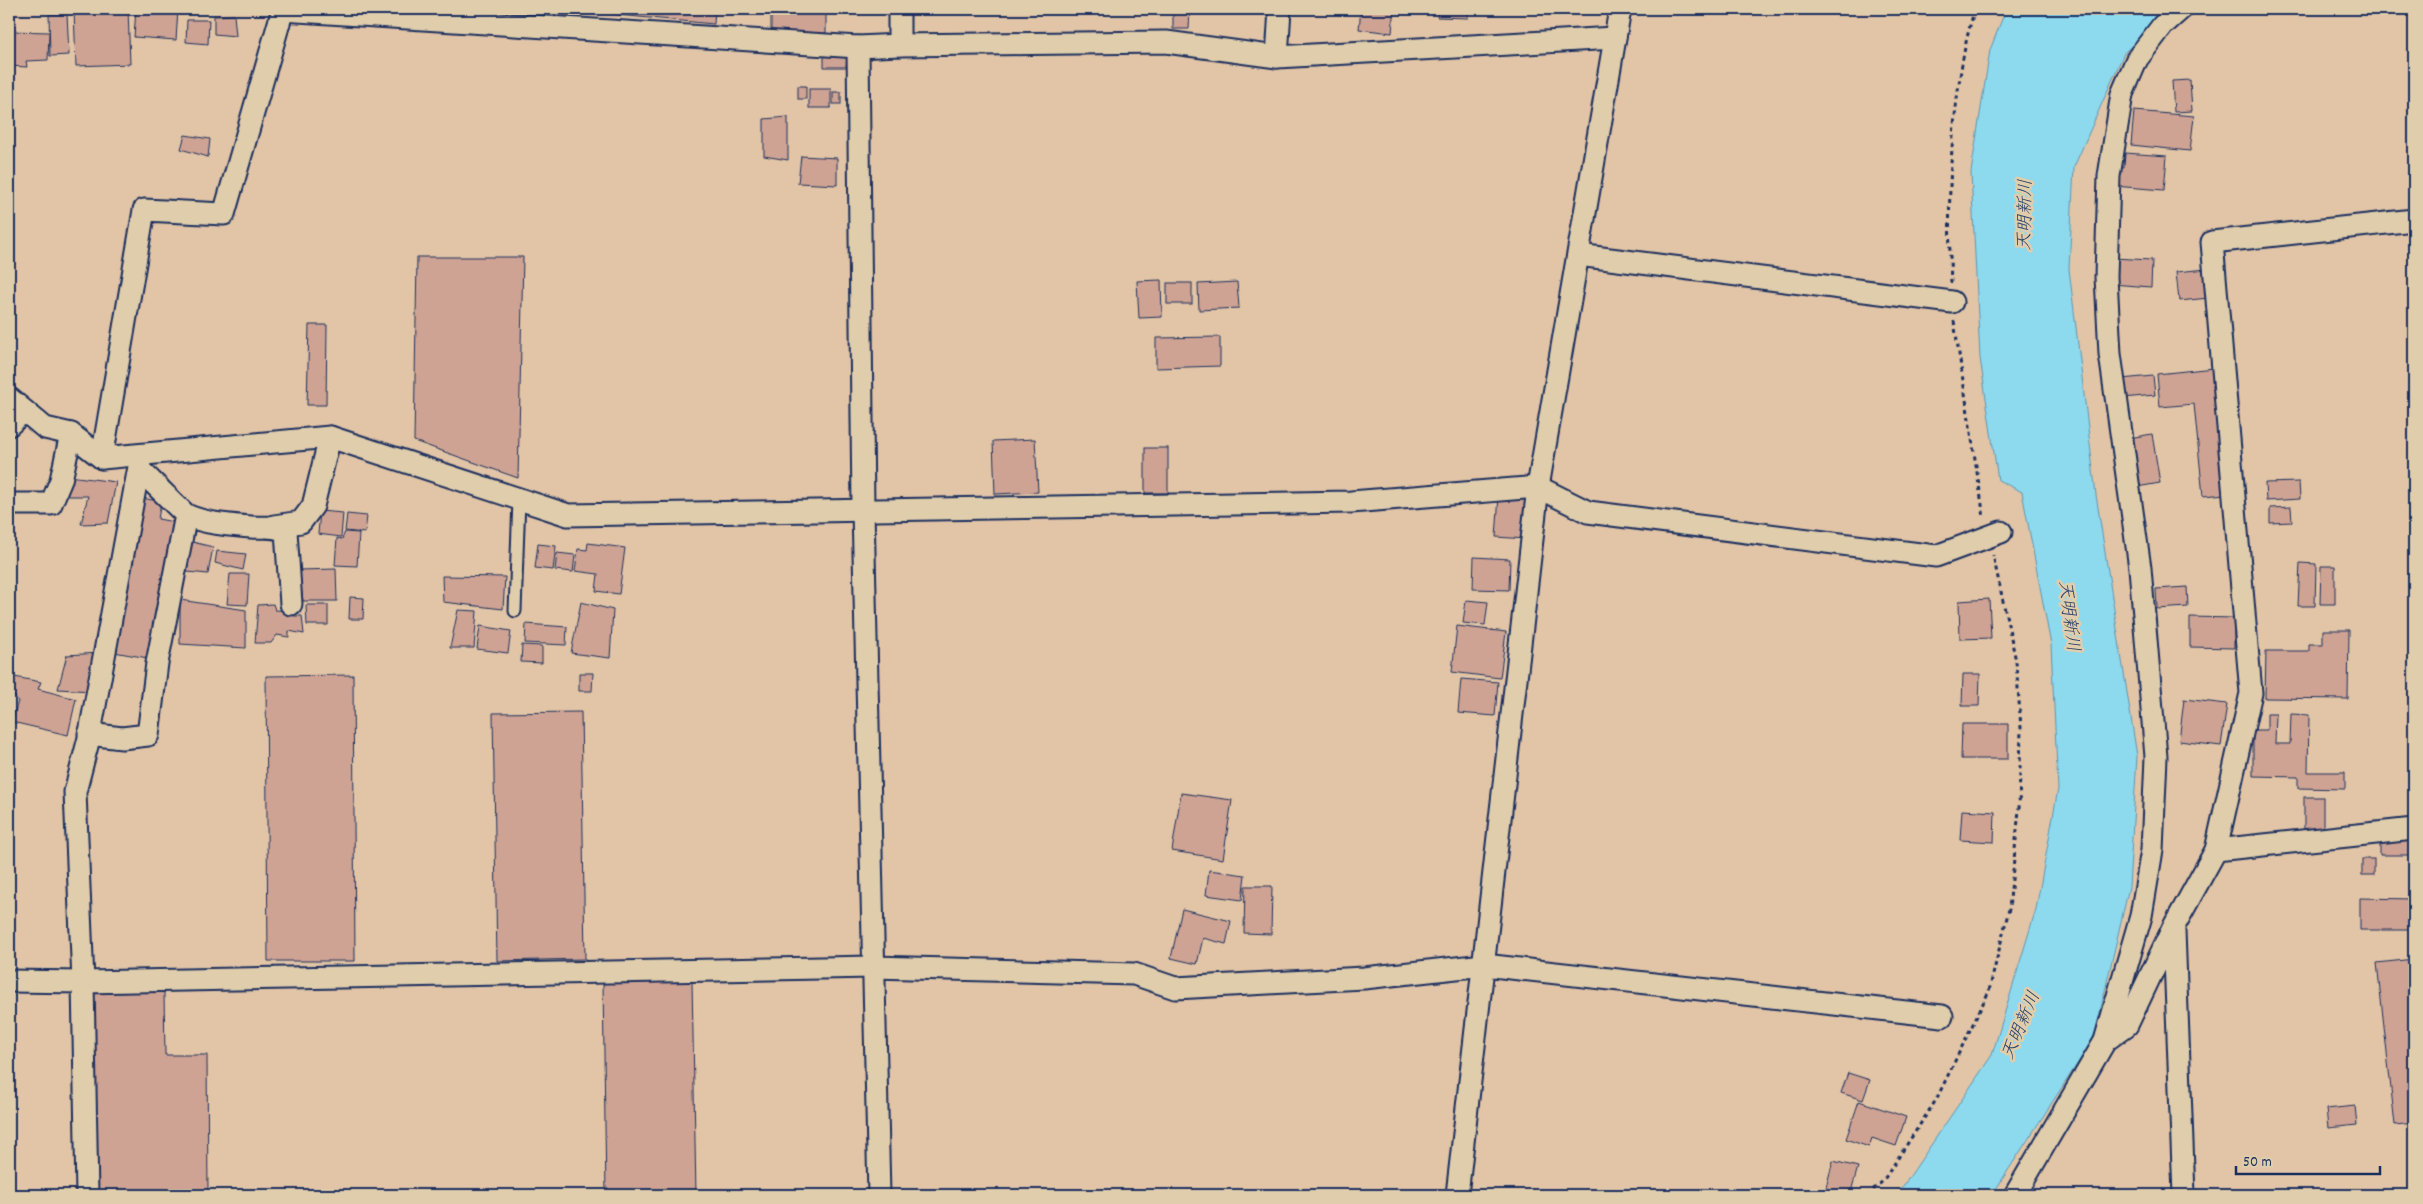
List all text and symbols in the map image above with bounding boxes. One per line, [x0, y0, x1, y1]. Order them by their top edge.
water label: 天明新川 [2013, 179, 2040, 251]
water label: 天明新川 [2051, 579, 2084, 654]
water label: 天明新川 [1997, 988, 2048, 1064]
scale bar [2236, 1144, 2379, 1176]
text: 50 m [2243, 1152, 2272, 1174]

